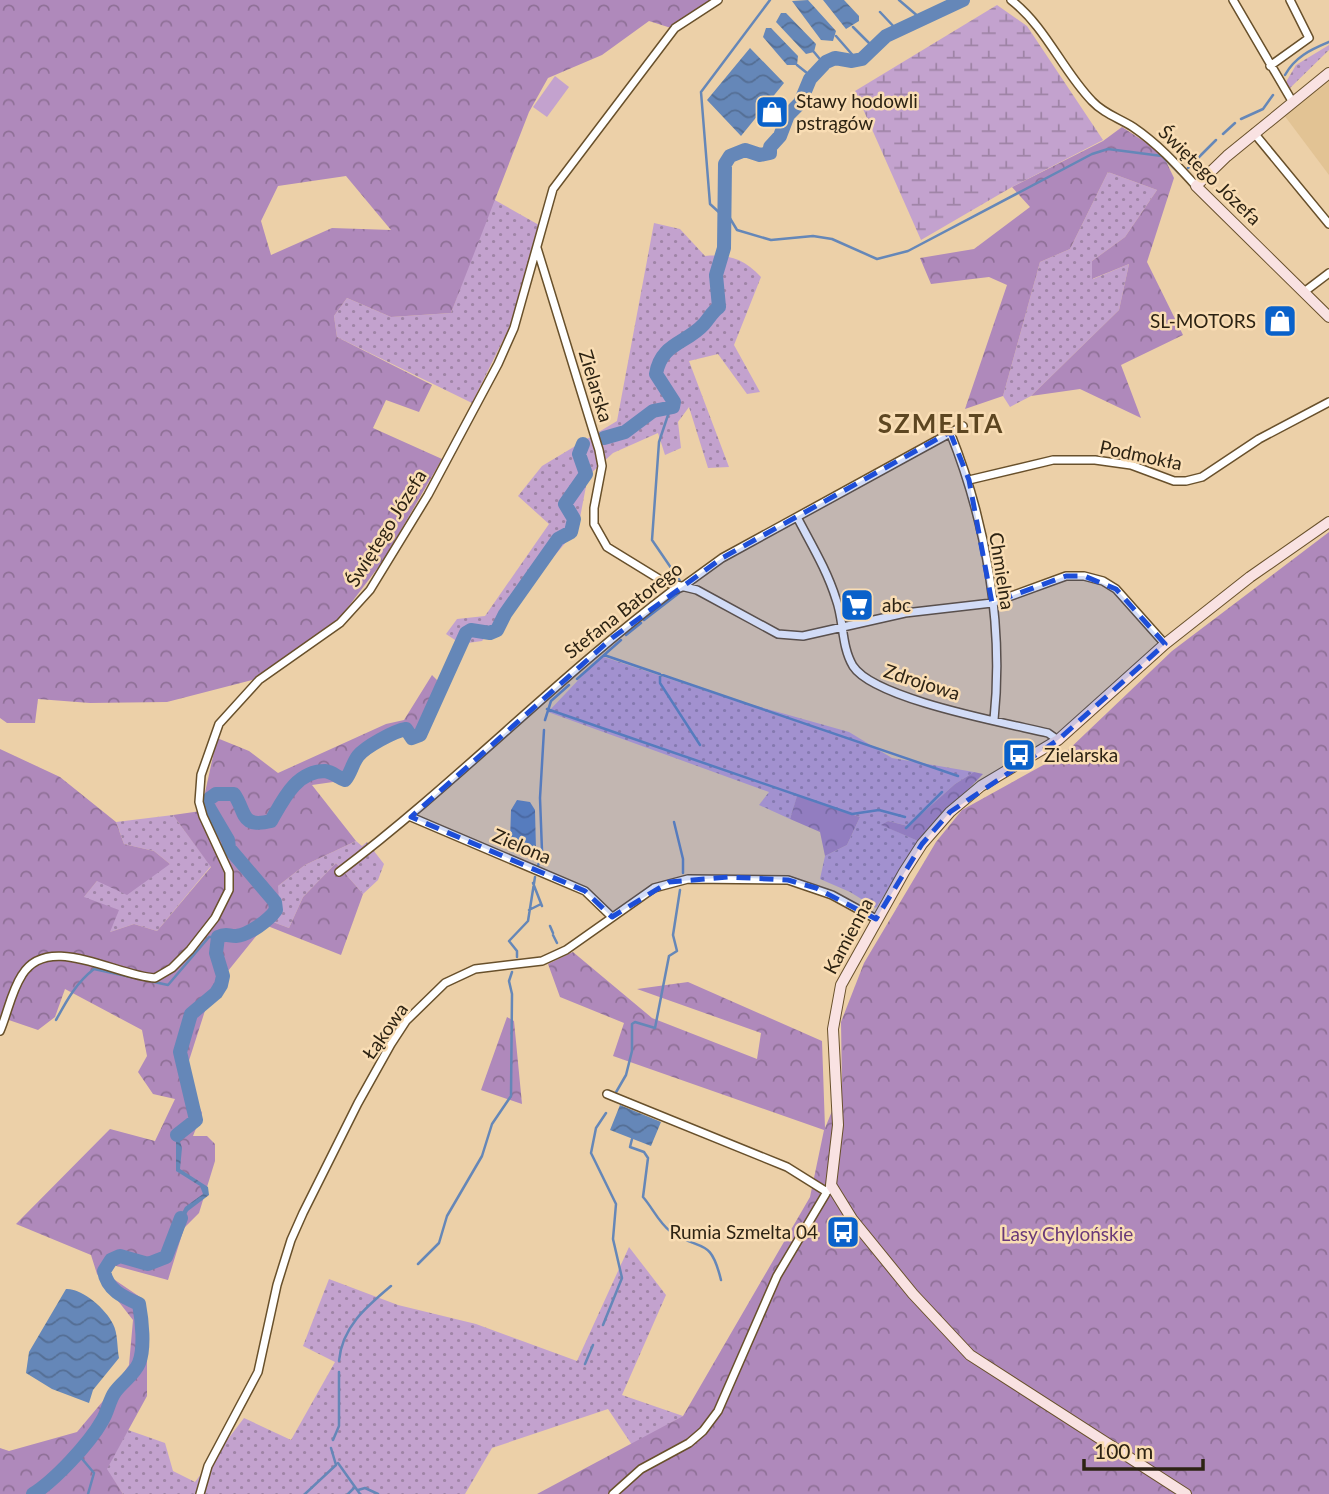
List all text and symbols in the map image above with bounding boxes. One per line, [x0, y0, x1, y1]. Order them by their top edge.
place label: Stawy hodowli pstrągów [796, 89, 918, 134]
shop icon: Stawy hodowli pstrągów [753, 93, 791, 131]
street label: Świętego Józefa [1154, 120, 1266, 229]
shop icon: SL-MOTORS [1261, 302, 1299, 340]
place label: SL-MOTORS [1150, 309, 1256, 332]
street label: Zielarska [575, 347, 618, 425]
district label: SZMELTA [878, 407, 1004, 439]
street label: Podmokła [1098, 435, 1184, 474]
street label: Świętego Józefa [340, 465, 431, 591]
street label: Chmielna [985, 531, 1020, 611]
street label: Stefana Batorego [559, 556, 686, 663]
supermarket icon: abc [838, 586, 876, 624]
place label: abc [882, 593, 911, 616]
street label: Zdrojowa [881, 658, 963, 705]
bus stop icon: Zielarska [1000, 736, 1038, 774]
place label: Zielarska [1044, 743, 1118, 766]
street label: Zielona [489, 823, 555, 868]
street label: Kamienna [818, 894, 877, 978]
street label: Łąkowa [357, 998, 412, 1063]
bus stop icon: Rumia Szmelta 04 [824, 1213, 862, 1251]
place label: Rumia Szmelta 04 [670, 1220, 818, 1243]
park label: Lasy Chylońskie [1001, 1222, 1133, 1245]
scale bar [1084, 1428, 1203, 1472]
text: 100 m [1094, 1438, 1153, 1463]

